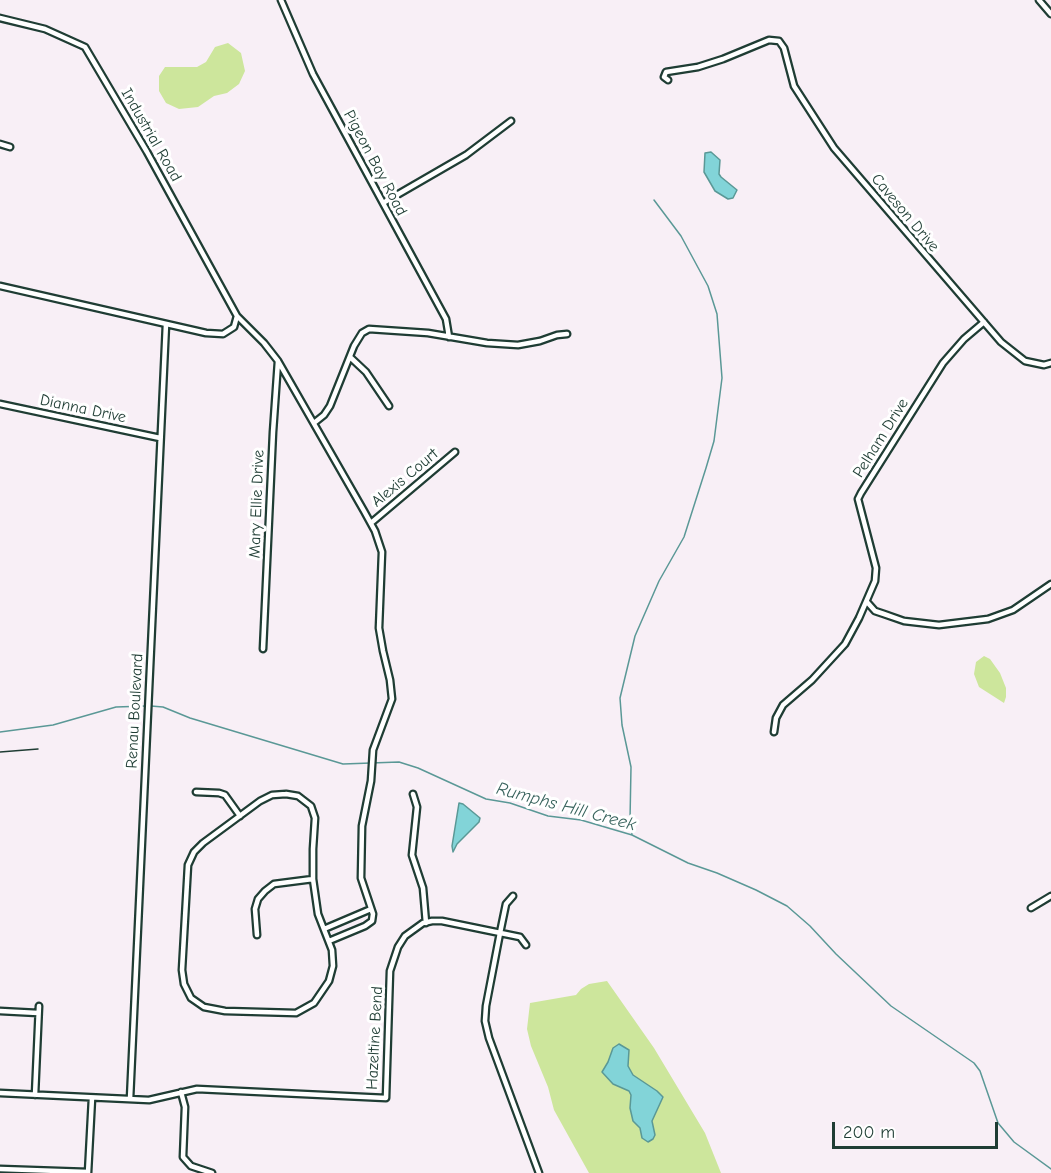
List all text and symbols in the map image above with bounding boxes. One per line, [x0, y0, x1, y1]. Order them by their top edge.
street label: Industrial Road [117, 85, 185, 185]
street label: Pigeon Bay Road [339, 107, 411, 219]
street label: Caveson Drive [867, 170, 943, 256]
street label: Dianna Drive [38, 390, 128, 428]
street label: Pelham Drive [849, 395, 913, 481]
street label: Alexis Court [368, 444, 442, 512]
street label: Mary Ellie Drive [246, 449, 268, 559]
street label: Renau Boulevard [122, 653, 148, 769]
water label: Rumphs Hill Creek [494, 778, 638, 836]
street label: Hazeltine Bend [363, 986, 387, 1090]
scale bar [835, 1110, 1002, 1148]
text: 200 m [843, 1122, 895, 1143]

